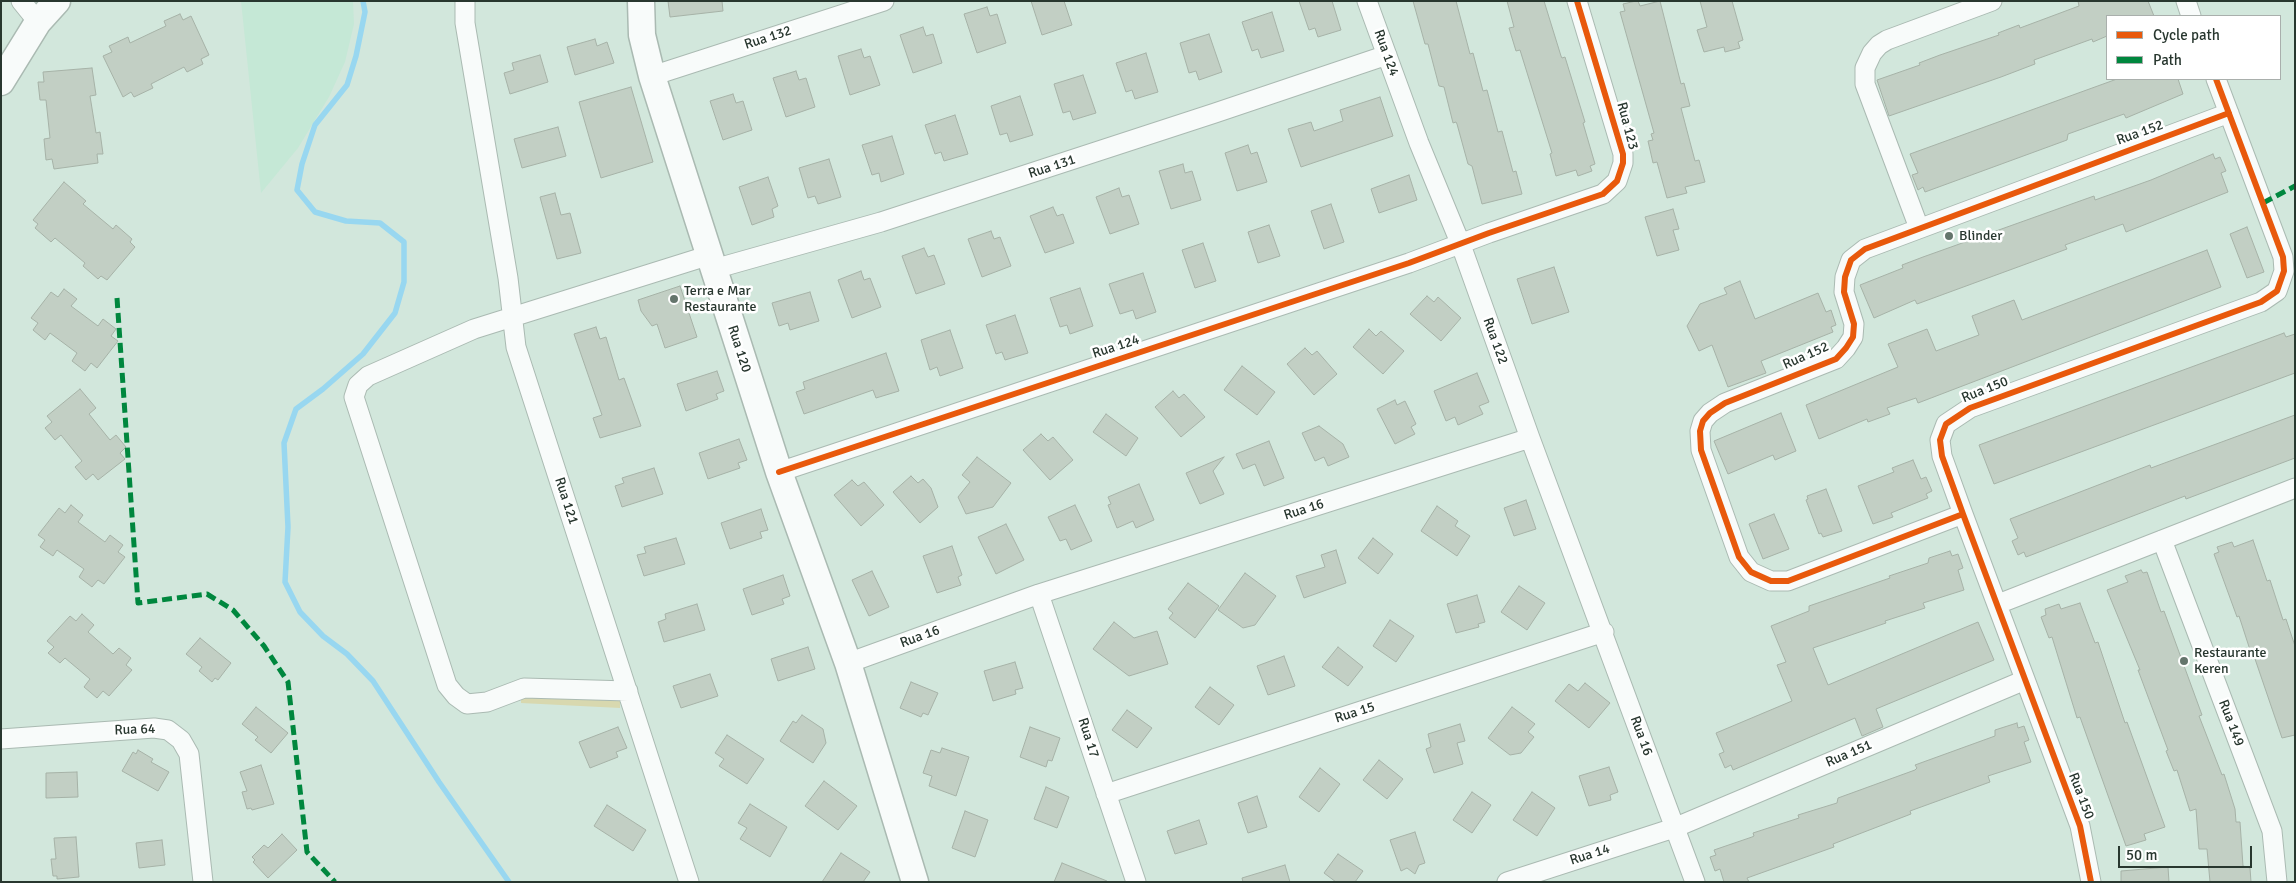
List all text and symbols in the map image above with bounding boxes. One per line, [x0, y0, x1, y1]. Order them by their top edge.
legend [2106, 15, 2281, 80]
street label: Rua 132 [742, 22, 794, 54]
text: Cycle path [2153, 26, 2220, 44]
street label: Rua 124 [1370, 27, 1402, 79]
text: Path [2153, 51, 2182, 69]
street label: Rua 123 [1613, 100, 1641, 152]
street label: Rua 152 [2114, 117, 2166, 149]
street label: Rua 131 [1026, 151, 1078, 183]
place label: Blinder [1959, 228, 2003, 244]
marker: Blinder [1943, 230, 1955, 242]
place label: Terra e Mar Restaurante [684, 283, 757, 316]
marker: Terra e Mar Restaurante [668, 293, 680, 305]
street label: Rua 122 [1479, 315, 1511, 367]
street label: Rua 120 [723, 323, 755, 375]
street label: Rua 124 [1090, 331, 1142, 363]
street label: Rua 152 [1780, 338, 1832, 374]
street label: Rua 150 [1959, 373, 2011, 407]
street label: Rua 121 [550, 475, 582, 527]
street label: Rua 16 [1282, 496, 1326, 524]
street label: Rua 16 [898, 622, 942, 652]
place label: Restaurante Keren [2194, 645, 2267, 678]
marker: Restaurante Keren [2178, 655, 2190, 667]
street label: Rua 149 [2214, 697, 2248, 749]
street label: Rua 15 [1333, 699, 1377, 727]
street label: Rua 16 [1626, 714, 1656, 758]
street label: Rua 17 [1074, 716, 1102, 760]
street label: Rua 64 [114, 721, 156, 739]
street label: Rua 151 [1823, 737, 1875, 771]
street label: Rua 150 [2064, 770, 2098, 822]
scale bar [2121, 836, 2255, 868]
street label: Rua 14 [1568, 841, 1612, 869]
text: 50 m [2126, 846, 2157, 864]

